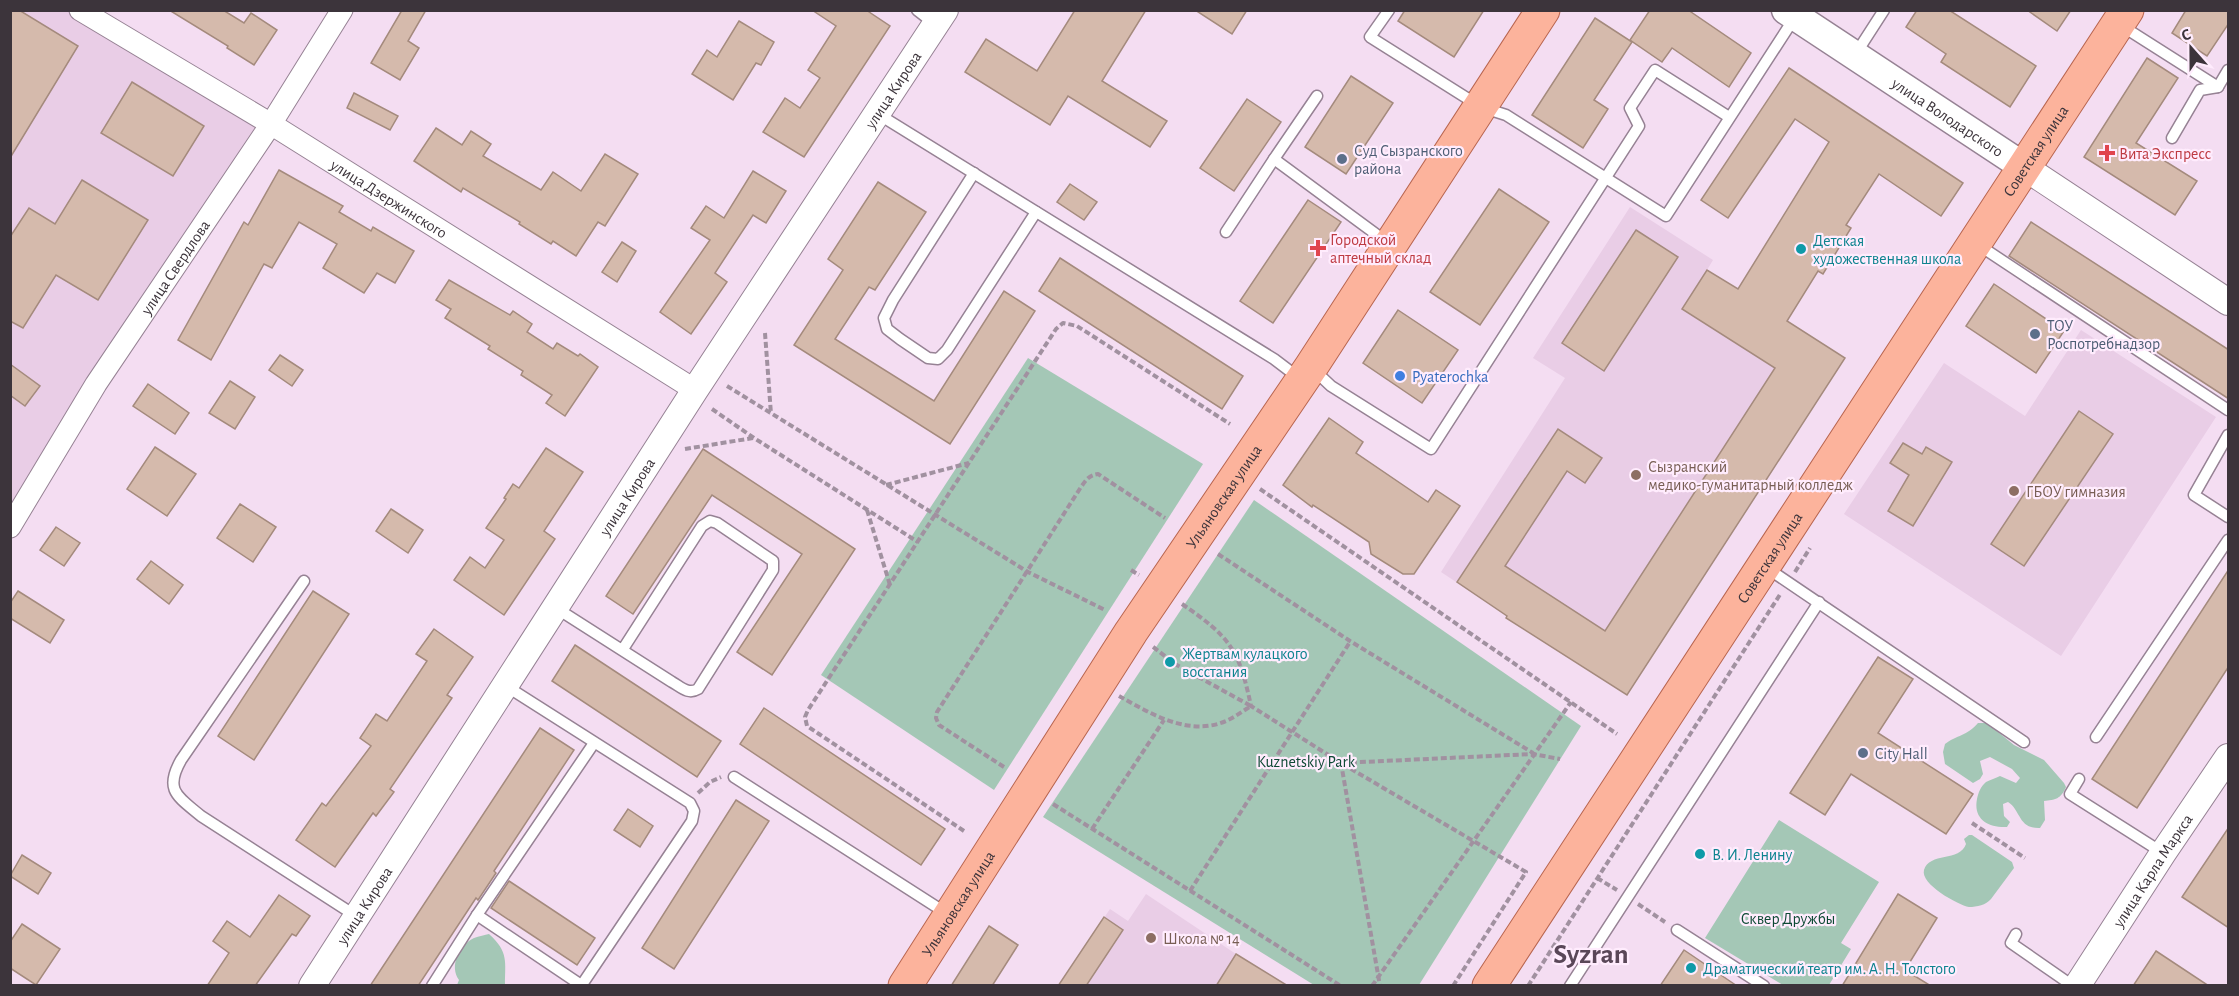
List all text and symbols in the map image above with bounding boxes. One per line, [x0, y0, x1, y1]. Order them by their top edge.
north arrow [2161, 18, 2221, 78]
text: С [2179, 26, 2193, 44]
street label: улица Кирова [862, 49, 925, 133]
street label: улица Володарского [1887, 75, 2006, 160]
street label: Советская улица [2000, 103, 2071, 200]
place label: Суд Сызранского района [1354, 143, 1463, 177]
marker: Вита Экспресс [2100, 146, 2114, 160]
place label: Вита Экспресс [2119, 146, 2211, 162]
marker: Суд Сызранского района [1335, 152, 1349, 166]
street label: улица Дзержинского [326, 156, 450, 242]
street label: улица Свердлова [138, 217, 213, 319]
place label: Городской аптечный склад [1330, 232, 1431, 266]
place label: Детская художественная школа [1813, 233, 1961, 268]
marker: Городской аптечный склад [1311, 241, 1325, 255]
marker: Детская художественная школа [1794, 242, 1808, 256]
place label: ТОУ Роспотребнадзор [2047, 318, 2160, 352]
marker: ТОУ Роспотребнадзор [2028, 327, 2042, 341]
marker: Pyaterochka [1393, 369, 1407, 383]
place label: Pyaterochka [1412, 369, 1488, 386]
street label: Ульяновская улица [1183, 442, 1265, 552]
street label: улица Кирова [596, 455, 658, 540]
place label: Сызранский медико-гуманитарный колледж [1648, 459, 1854, 494]
marker: Сызранский медико-гуманитарный колледж [1629, 468, 1643, 482]
marker: ГБОУ гимназия [2007, 484, 2021, 498]
place label: ГБОУ гимназия [2026, 484, 2126, 500]
street label: Советская улица [1734, 509, 1806, 606]
place label: Жертвам кулацкого восстания [1182, 646, 1308, 680]
marker: Жертвам кулацкого восстания [1163, 655, 1177, 669]
marker: City Hall [1856, 746, 1870, 760]
place label: City Hall [1875, 746, 1928, 763]
park label: Kuznetskiy Park [1257, 754, 1356, 771]
street label: улица Карла Маркса [2110, 811, 2196, 932]
marker: В. И. Ленину [1693, 847, 1707, 861]
place label: В. И. Ленину [1712, 847, 1792, 864]
street label: Ульяновская улица [919, 848, 998, 960]
street label: улица Кирова [333, 864, 395, 949]
park label: Сквер Дружбы [1741, 911, 1835, 928]
marker: Школа № 14 [1144, 931, 1158, 945]
place label: Школа № 14 [1163, 931, 1240, 947]
district label: Syzran [1553, 941, 1629, 969]
marker: Драматический театр им. А. Н. Толстого [1684, 961, 1698, 975]
place label: Драматический театр им. А. Н. Толстого [1703, 961, 1956, 977]

